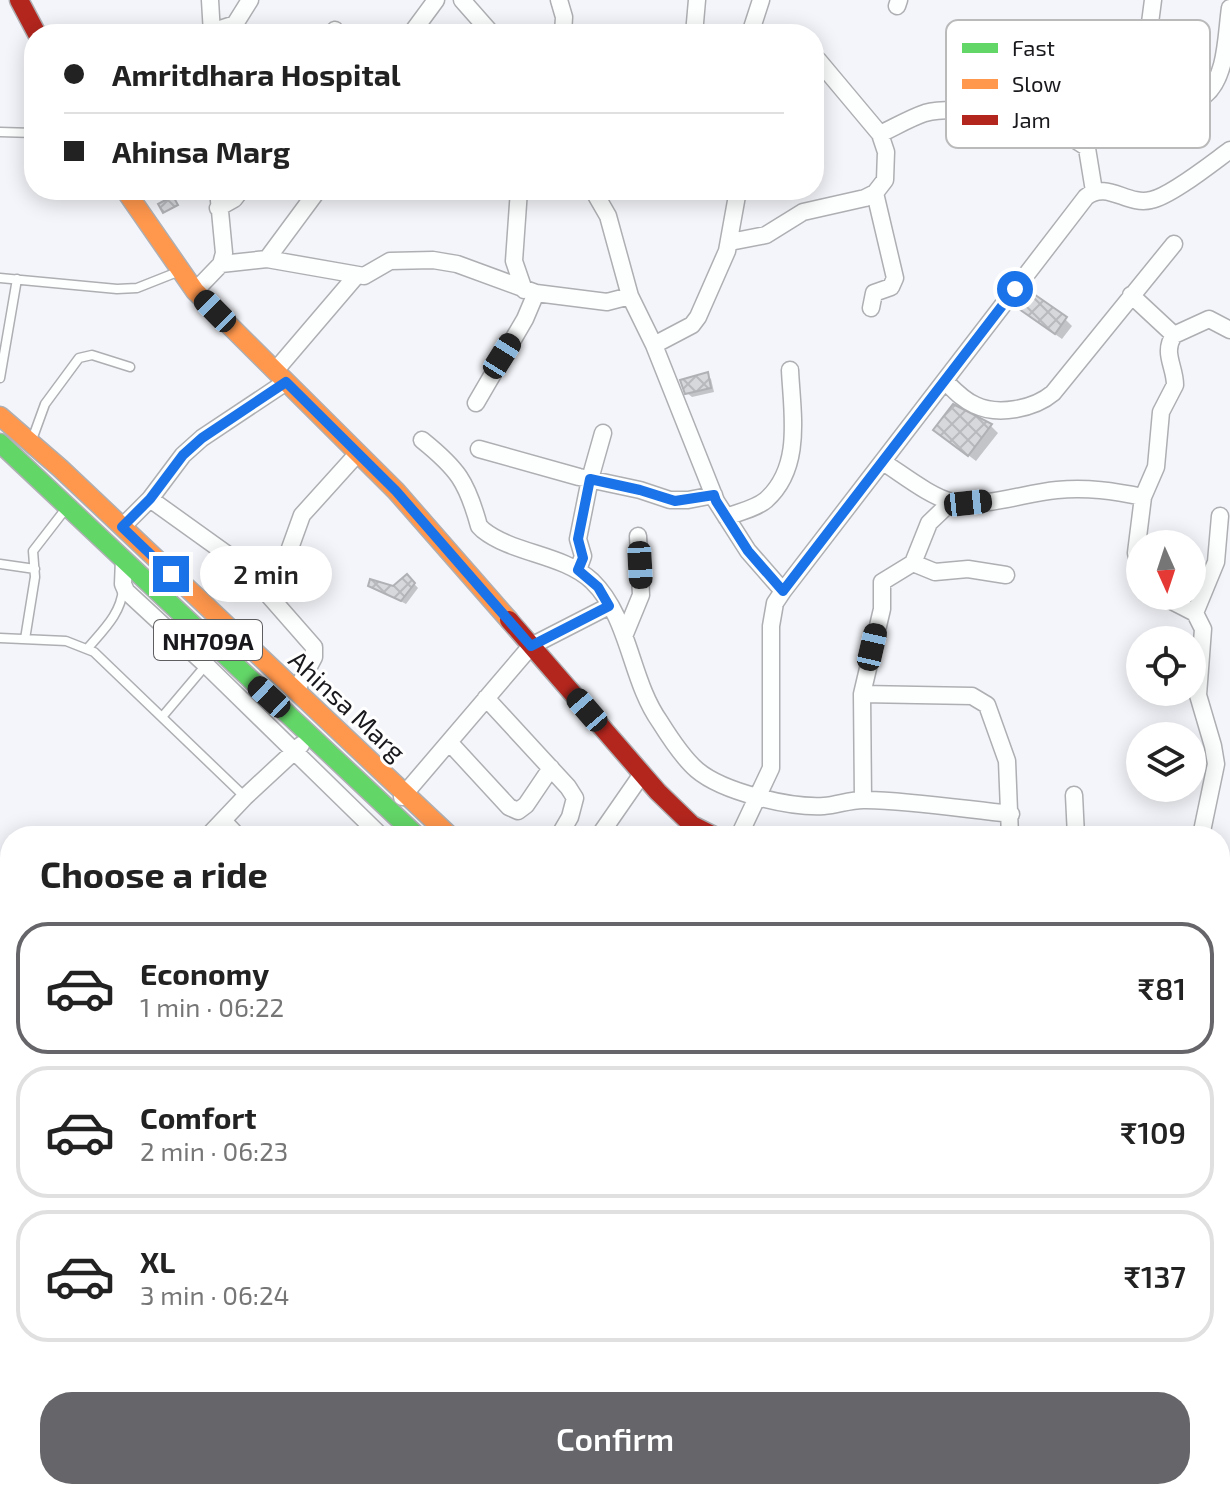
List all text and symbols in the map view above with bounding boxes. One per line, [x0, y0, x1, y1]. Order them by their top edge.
legend [946, 20, 1210, 148]
text: Fast [1012, 34, 1055, 60]
text: Amritdhara Hospital [112, 56, 401, 92]
text: Slow [1012, 70, 1061, 96]
text: Jam [1012, 106, 1051, 132]
text: Ahinsa Marg [112, 133, 290, 169]
route start [997, 271, 1033, 307]
car [190, 286, 240, 336]
car [479, 329, 525, 383]
car [943, 489, 993, 517]
north arrow [1126, 530, 1206, 610]
map controls [1126, 530, 1206, 802]
car [627, 540, 653, 590]
callout: 2 min [199, 546, 331, 602]
route end [153, 556, 189, 592]
text: 2 min [233, 558, 299, 589]
road number: NH709A [154, 620, 262, 660]
car [855, 621, 889, 673]
button: locate [1126, 626, 1206, 706]
street label: Ahinsa Marg [283, 643, 413, 767]
car [243, 672, 295, 722]
car [562, 684, 612, 736]
button: layers [1126, 722, 1206, 802]
text: Choose a ride [40, 852, 268, 895]
icon: car [44, 952, 116, 1024]
text: Economy [140, 955, 269, 991]
text: ₹81 [1138, 970, 1186, 1006]
text: 1 min · 06:22 [140, 991, 284, 1022]
icon: car [44, 1096, 116, 1168]
text: Comfort [140, 1099, 257, 1135]
text: ₹109 [1120, 1114, 1186, 1150]
text: 2 min · 06:23 [140, 1135, 288, 1166]
icon: car [44, 1240, 116, 1312]
text: XL [140, 1243, 175, 1279]
text: ₹137 [1124, 1258, 1186, 1294]
text: 3 min · 06:24 [140, 1279, 290, 1310]
button: Confirm [40, 1392, 1190, 1484]

